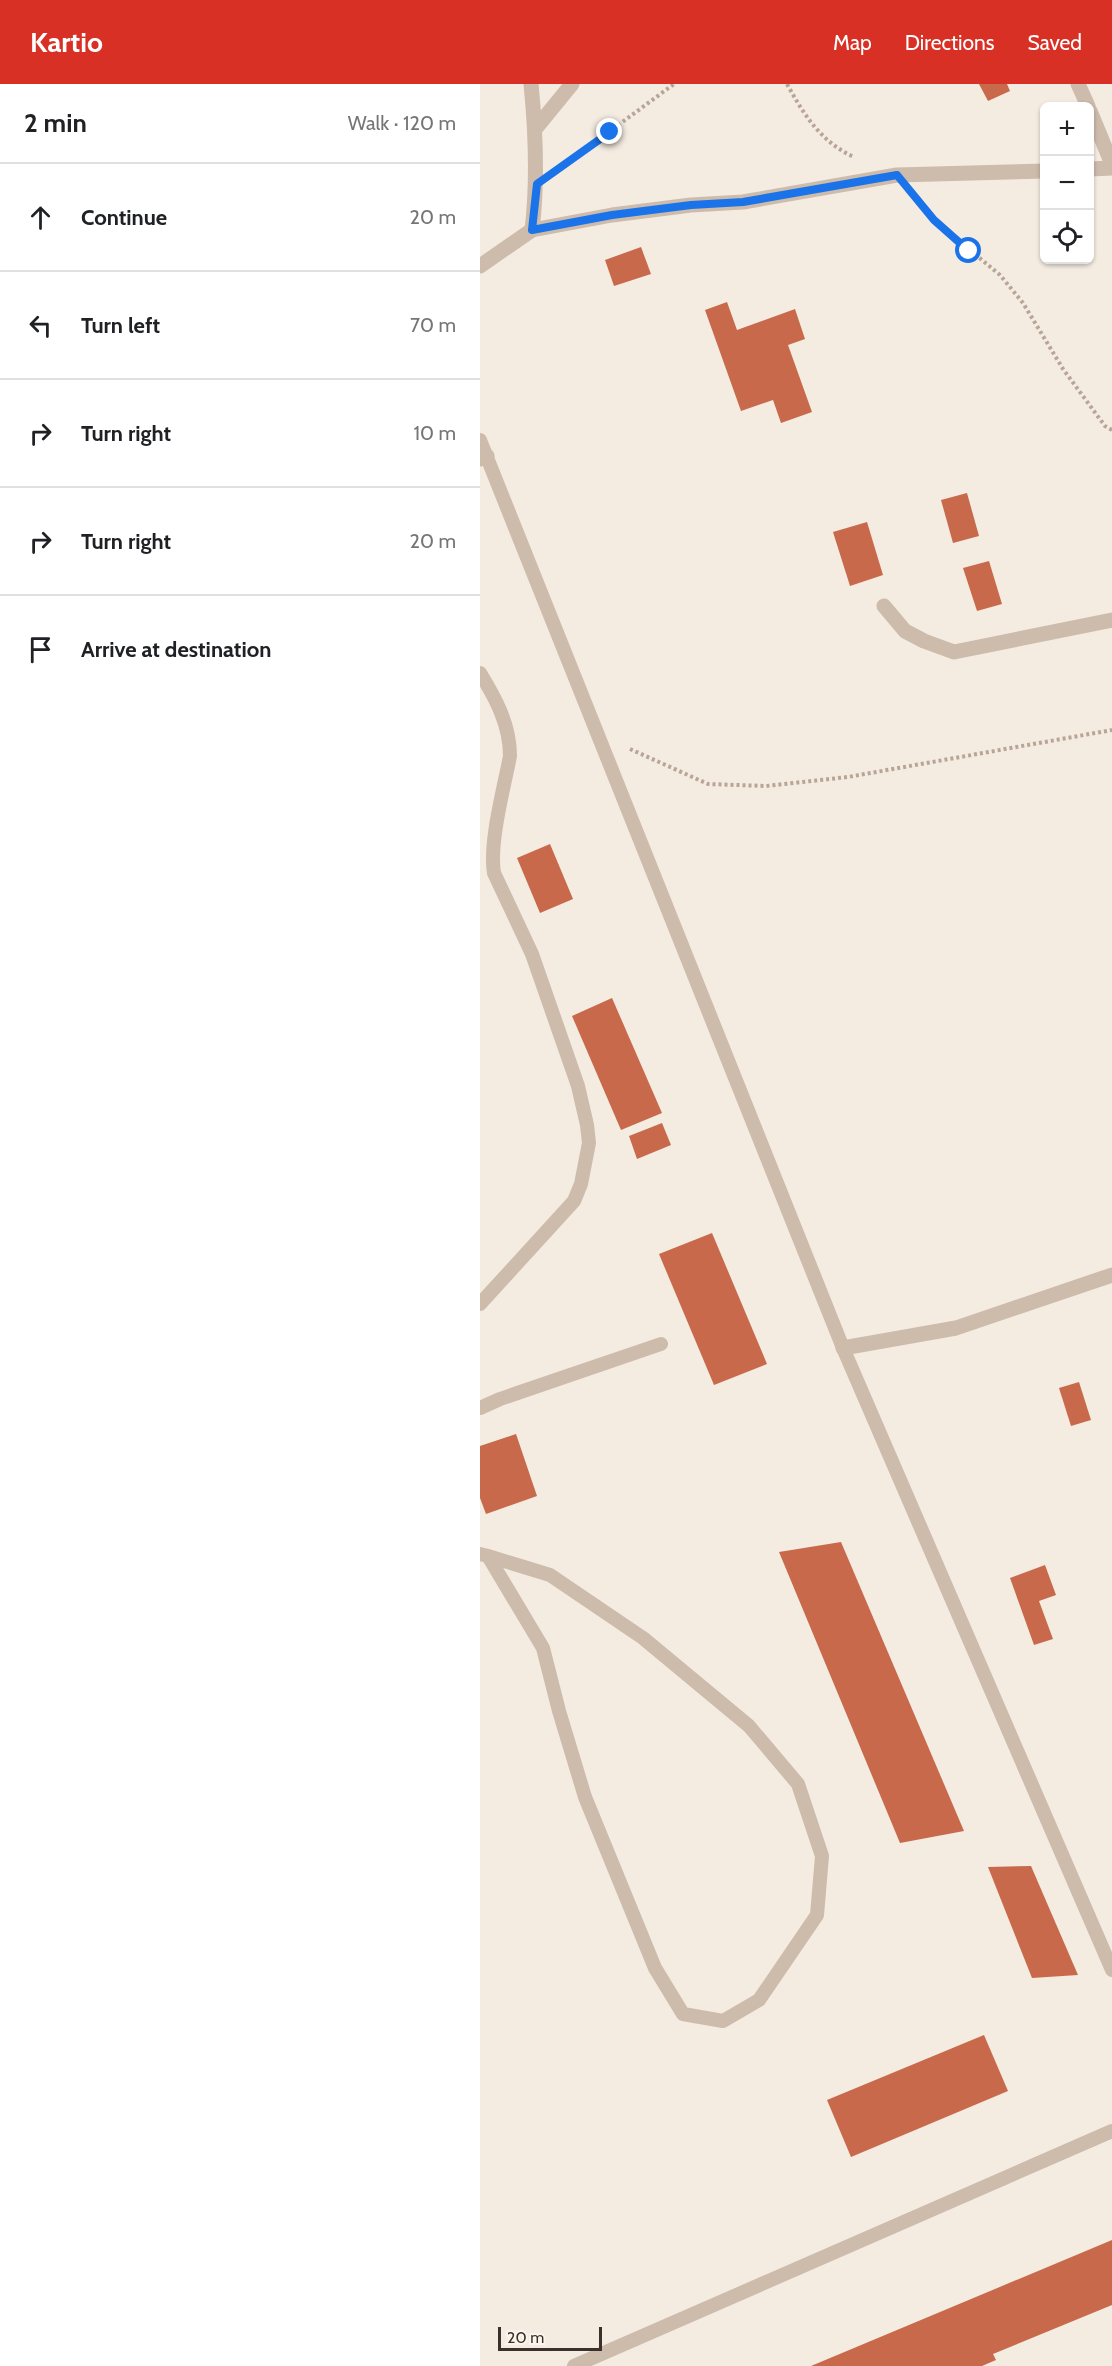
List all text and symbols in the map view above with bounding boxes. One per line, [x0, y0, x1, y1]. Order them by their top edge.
text: Kartio [30, 25, 103, 59]
text: Map [833, 30, 872, 55]
text: Directions [905, 30, 994, 55]
text: Saved [1027, 30, 1082, 55]
map controls [1040, 102, 1094, 264]
button: + [1040, 102, 1094, 156]
text: 2 min [24, 107, 87, 139]
text: Walk · 120 m [348, 111, 456, 135]
route end [596, 118, 622, 144]
button: − [1040, 156, 1094, 210]
icon: ahead [24, 201, 57, 234]
text: Continue [81, 204, 167, 231]
text: 20 m [410, 205, 456, 229]
button: locate [1040, 210, 1094, 264]
route start [955, 237, 981, 263]
icon: left [24, 309, 57, 342]
text: Turn left [81, 312, 160, 339]
text: 70 m [410, 313, 456, 337]
icon: right [24, 417, 57, 450]
text: Turn right [81, 420, 171, 447]
text: 10 m [413, 421, 456, 445]
icon: right [24, 525, 57, 558]
text: Turn right [81, 528, 171, 555]
text: 20 m [410, 529, 456, 553]
icon: arrive [24, 633, 57, 666]
text: Arrive at destination [81, 636, 271, 663]
scale bar [498, 2324, 602, 2352]
text: 20 m [507, 2328, 544, 2347]

